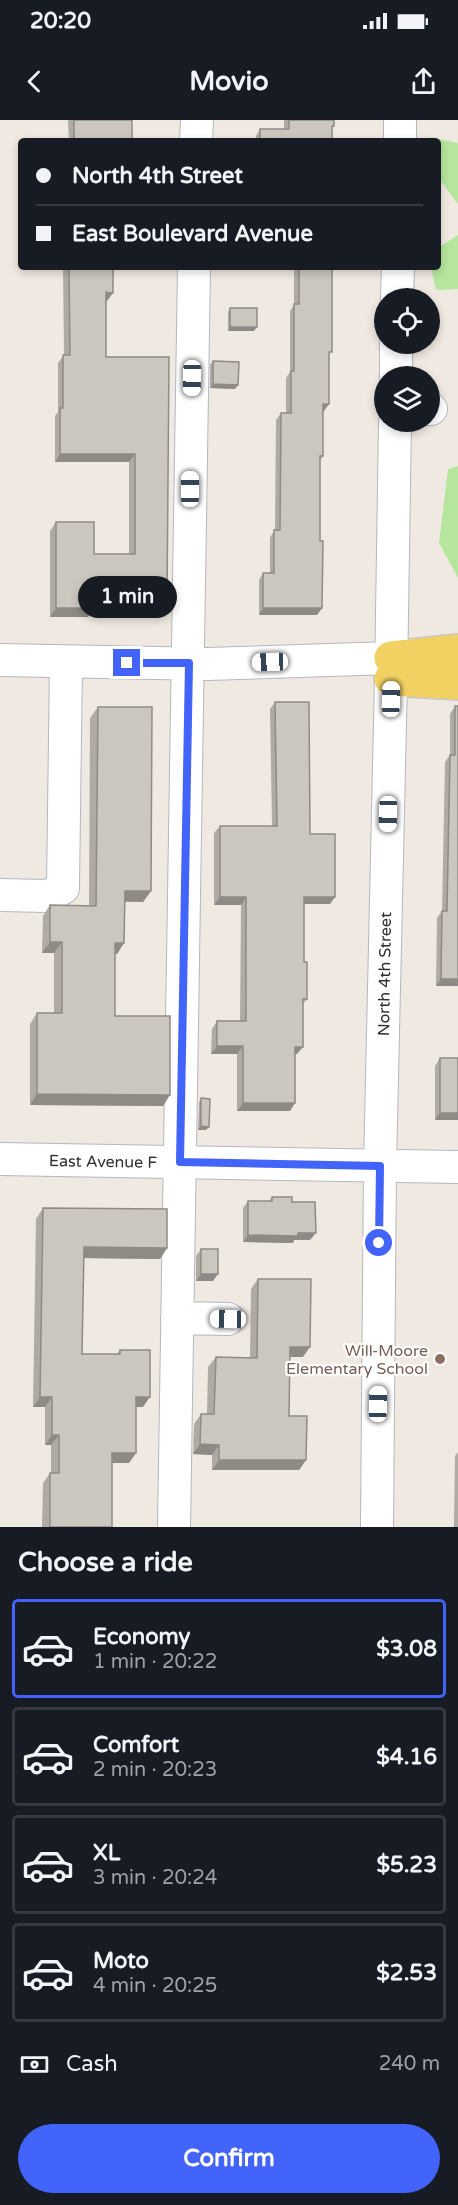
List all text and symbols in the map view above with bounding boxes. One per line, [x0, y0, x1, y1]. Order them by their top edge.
text: 20:20 [30, 8, 91, 34]
icon: back [18, 65, 51, 98]
text: Movio [189, 65, 269, 98]
icon: share [407, 65, 440, 98]
text: North 4th Street [72, 163, 243, 189]
text: East Boulevard Avenue [72, 221, 313, 247]
map controls [374, 288, 440, 432]
button: locate [374, 288, 440, 354]
car [183, 360, 201, 396]
button: layers [374, 366, 440, 432]
car [181, 471, 199, 507]
callout: 1 min [78, 576, 176, 618]
text: 1 min [101, 585, 154, 609]
route end [113, 649, 140, 676]
car [252, 652, 288, 672]
car [382, 681, 400, 717]
car [379, 796, 397, 832]
street label: North 4th Street [374, 912, 396, 1036]
street label: East Avenue F [49, 1151, 157, 1173]
route start [365, 1229, 392, 1256]
car [210, 1310, 246, 1328]
place label: Will-Moore Elementary School [286, 1341, 428, 1379]
marker: Will-Moore Elementary School [433, 1352, 447, 1366]
car [369, 1386, 387, 1422]
text: Choose a ride [18, 1546, 193, 1579]
icon: car [21, 1622, 75, 1676]
text: Economy [93, 1624, 190, 1650]
text: $3.08 [376, 1636, 437, 1662]
text: 1 min · 20:22 [93, 1650, 217, 1674]
icon: car [21, 1730, 75, 1784]
text: Comfort [93, 1732, 179, 1758]
text: $4.16 [376, 1744, 437, 1770]
text: 2 min · 20:23 [93, 1758, 217, 1782]
icon: car [21, 1838, 75, 1892]
text: XL [93, 1840, 120, 1866]
text: $5.23 [376, 1852, 437, 1878]
text: 3 min · 20:24 [93, 1866, 217, 1890]
icon: car [21, 1946, 75, 2000]
text: Moto [93, 1948, 149, 1974]
text: $2.53 [376, 1960, 437, 1986]
text: 4 min · 20:25 [93, 1974, 217, 1998]
icon: cash [18, 2048, 51, 2081]
text: Cash [66, 2051, 118, 2077]
text: 240 m [379, 2052, 440, 2076]
button: Confirm [18, 2124, 440, 2193]

